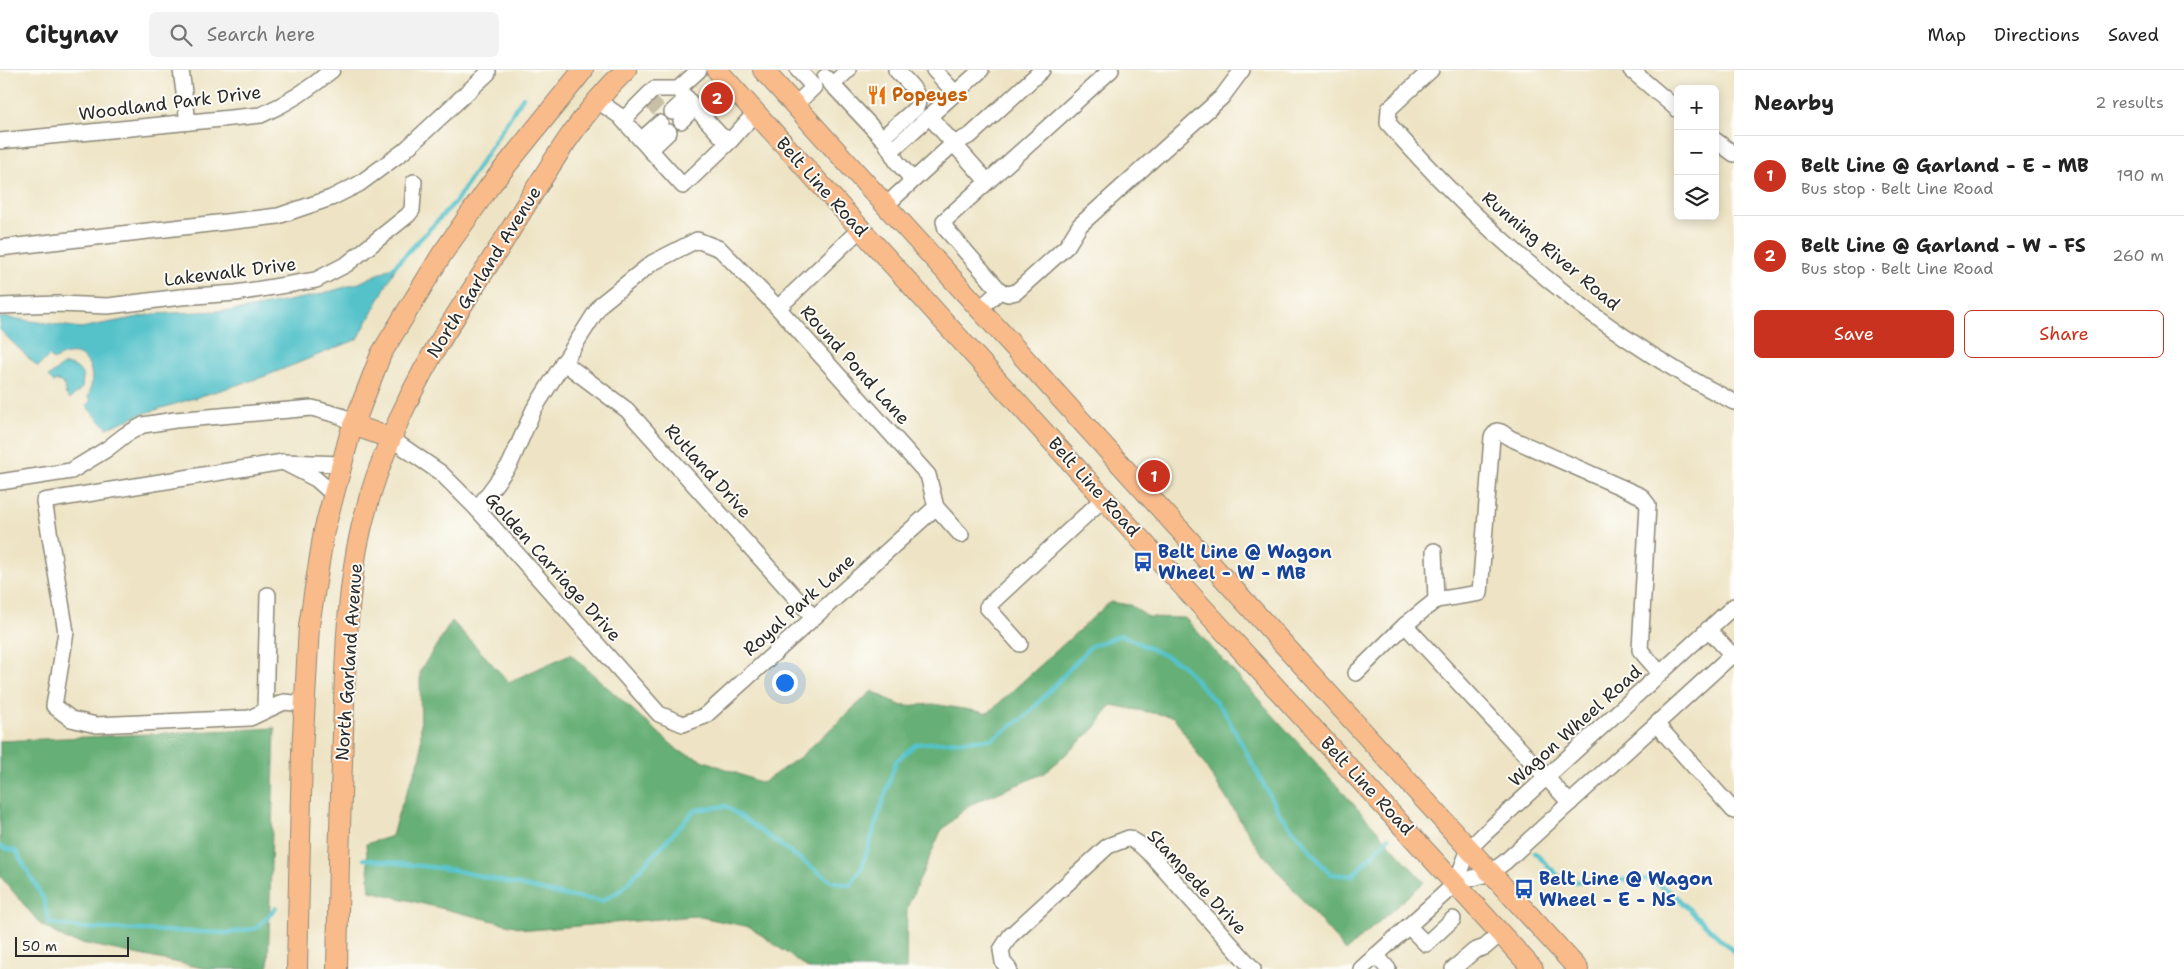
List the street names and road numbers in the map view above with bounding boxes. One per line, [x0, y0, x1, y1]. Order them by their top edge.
street label: Woodland Park Drive [77, 80, 263, 126]
street label: Belt Line Road [771, 132, 873, 242]
street label: North Garland Avenue [421, 182, 547, 362]
street label: Running River Road [1477, 186, 1625, 316]
street label: Lakewalk Drive [163, 252, 297, 292]
street label: Round Pond Lane [795, 300, 915, 430]
street label: Rutland Drive [659, 419, 757, 523]
street label: Belt Line Road [1043, 432, 1145, 542]
street label: Golden Carriage Drive [480, 487, 626, 647]
street label: Royal Park Lane [738, 548, 860, 662]
street label: North Garland Avenue [330, 562, 368, 762]
street label: Wagon Wheel Road [1503, 660, 1647, 792]
street label: Belt Line Road [1315, 732, 1419, 840]
street label: Stampede Drive [1142, 824, 1252, 940]

